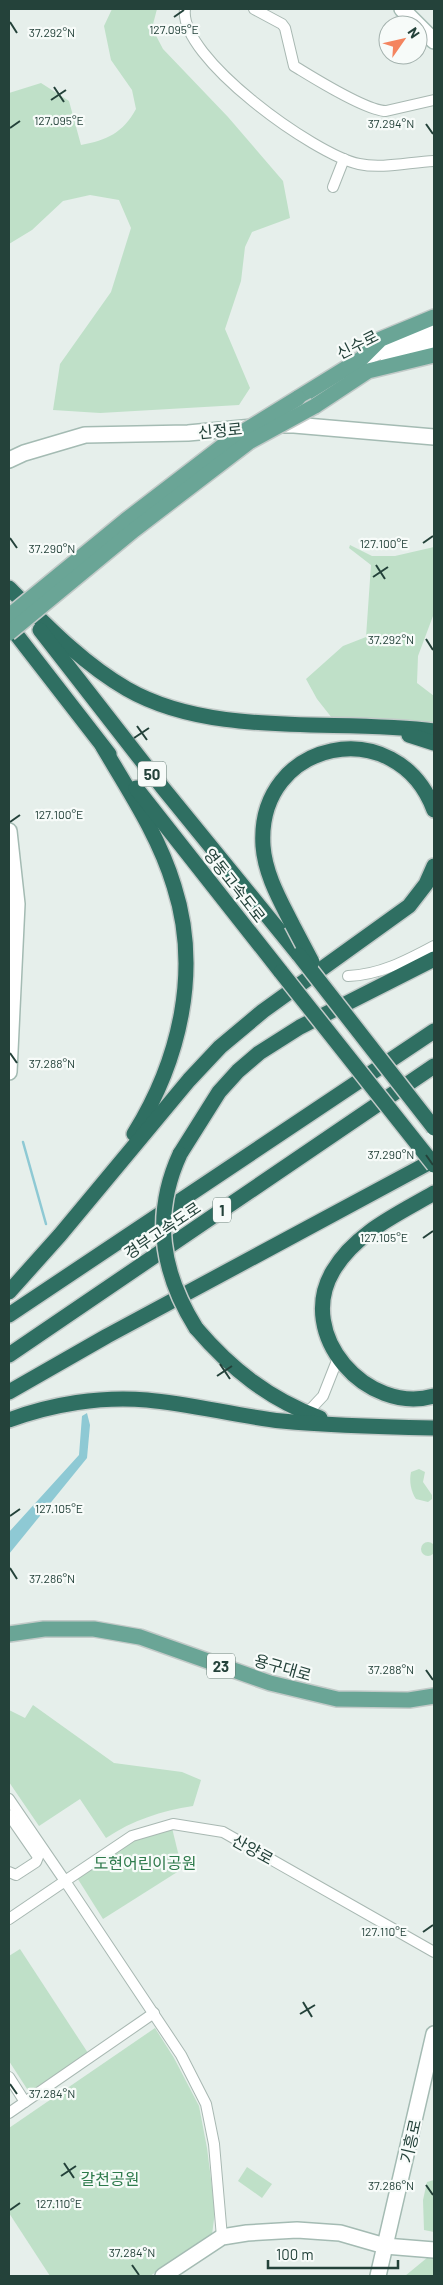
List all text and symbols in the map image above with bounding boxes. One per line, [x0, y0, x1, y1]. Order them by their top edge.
north arrow [378, 15, 428, 65]
text: 127.095°E [149, 22, 199, 36]
text: N [405, 24, 424, 41]
text: 37.292°N [29, 25, 75, 39]
text: 127.095°E [34, 113, 84, 127]
text: 37.294°N [368, 116, 414, 130]
street label: 신수로 [333, 325, 381, 362]
street label: 신정로 [197, 419, 243, 441]
text: 127.100°E [360, 536, 408, 550]
text: 37.290°N [29, 541, 75, 555]
text: 37.292°N [368, 632, 414, 646]
road number: 50 [138, 762, 166, 786]
text: 127.100°E [35, 807, 83, 821]
street label: 영동고속도로 [200, 844, 270, 926]
text: 37.288°N [29, 1056, 75, 1070]
text: 37.290°N [368, 1147, 414, 1161]
street label: 경부고속도로 [120, 1197, 204, 1263]
road number: 1 [213, 1198, 231, 1222]
text: 127.105°E [360, 1230, 408, 1244]
text: 127.105°E [35, 1501, 83, 1515]
text: 37.286°N [29, 1571, 75, 1585]
street label: 용구대로 [252, 1650, 314, 1684]
road number: 23 [207, 1654, 235, 1678]
text: 37.288°N [368, 1662, 414, 1676]
street label: 산양로 [229, 1830, 277, 1868]
park label: 도현어린이공원 [93, 1853, 197, 1872]
text: 127.110°E [361, 1924, 407, 1938]
text: 37.284°N [29, 2086, 75, 2100]
street label: 기흥로 [396, 2117, 424, 2165]
park label: 갈천공원 [81, 2169, 139, 2188]
text: 37.286°N [368, 2178, 414, 2192]
text: 127.110°E [36, 2196, 82, 2210]
scale bar [268, 2238, 398, 2270]
text: 37.284°N [109, 2245, 155, 2259]
text: 100 m [276, 2245, 314, 2263]

